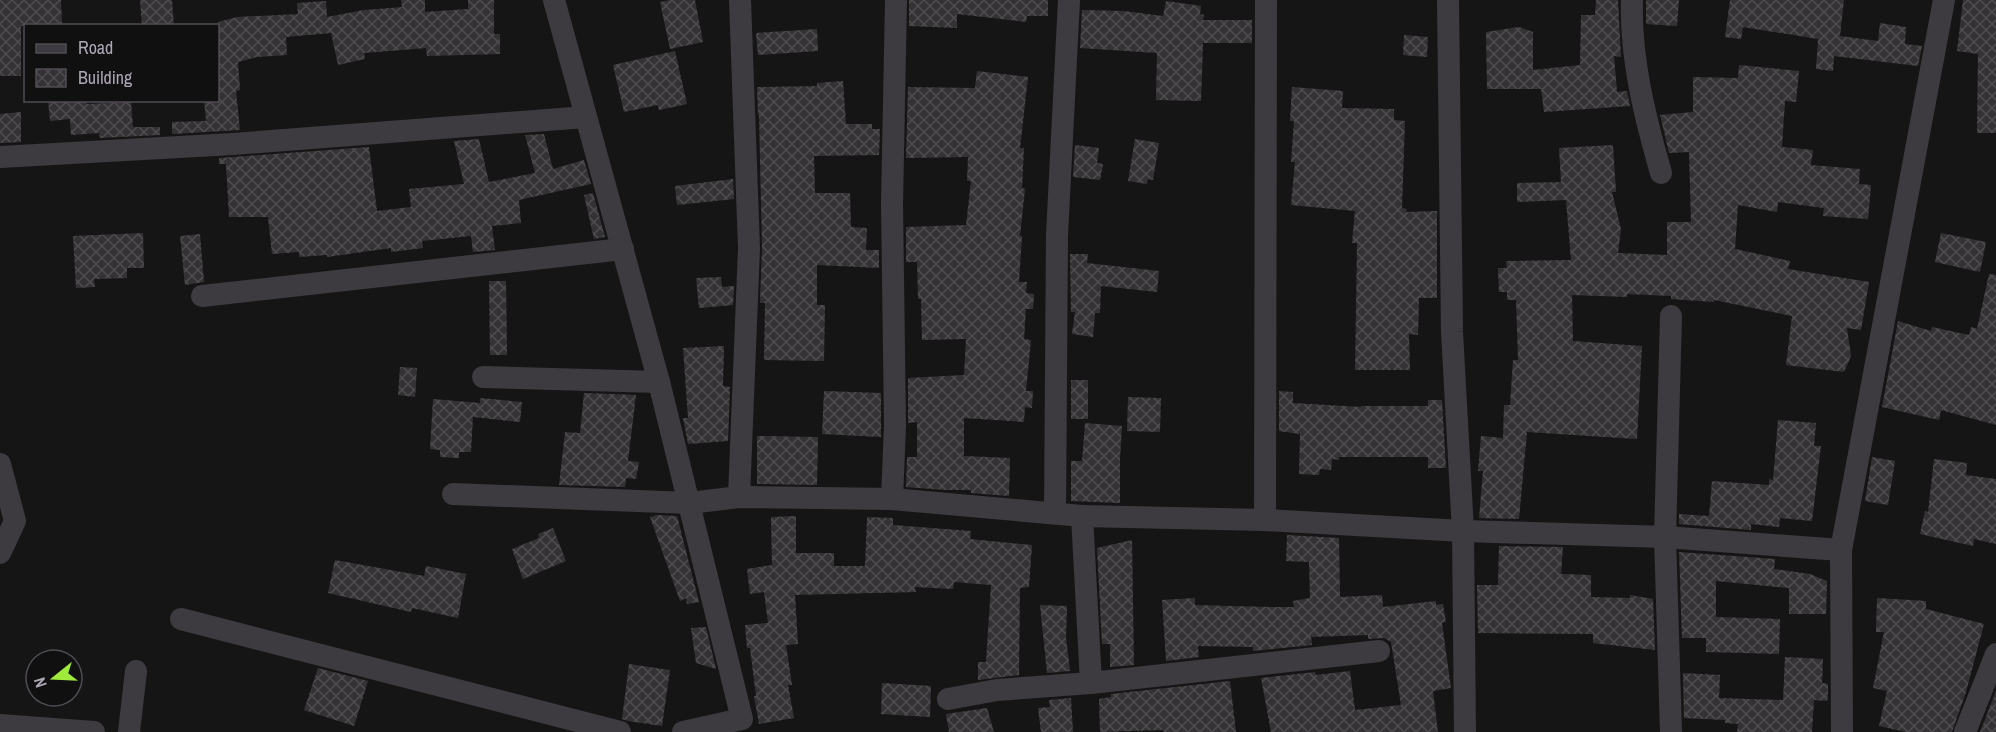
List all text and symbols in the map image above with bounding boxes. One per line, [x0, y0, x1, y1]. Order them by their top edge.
legend [24, 24, 219, 102]
text: Road [78, 35, 113, 60]
text: Building [78, 65, 133, 90]
north arrow [24, 648, 84, 708]
text: N [28, 675, 52, 691]

